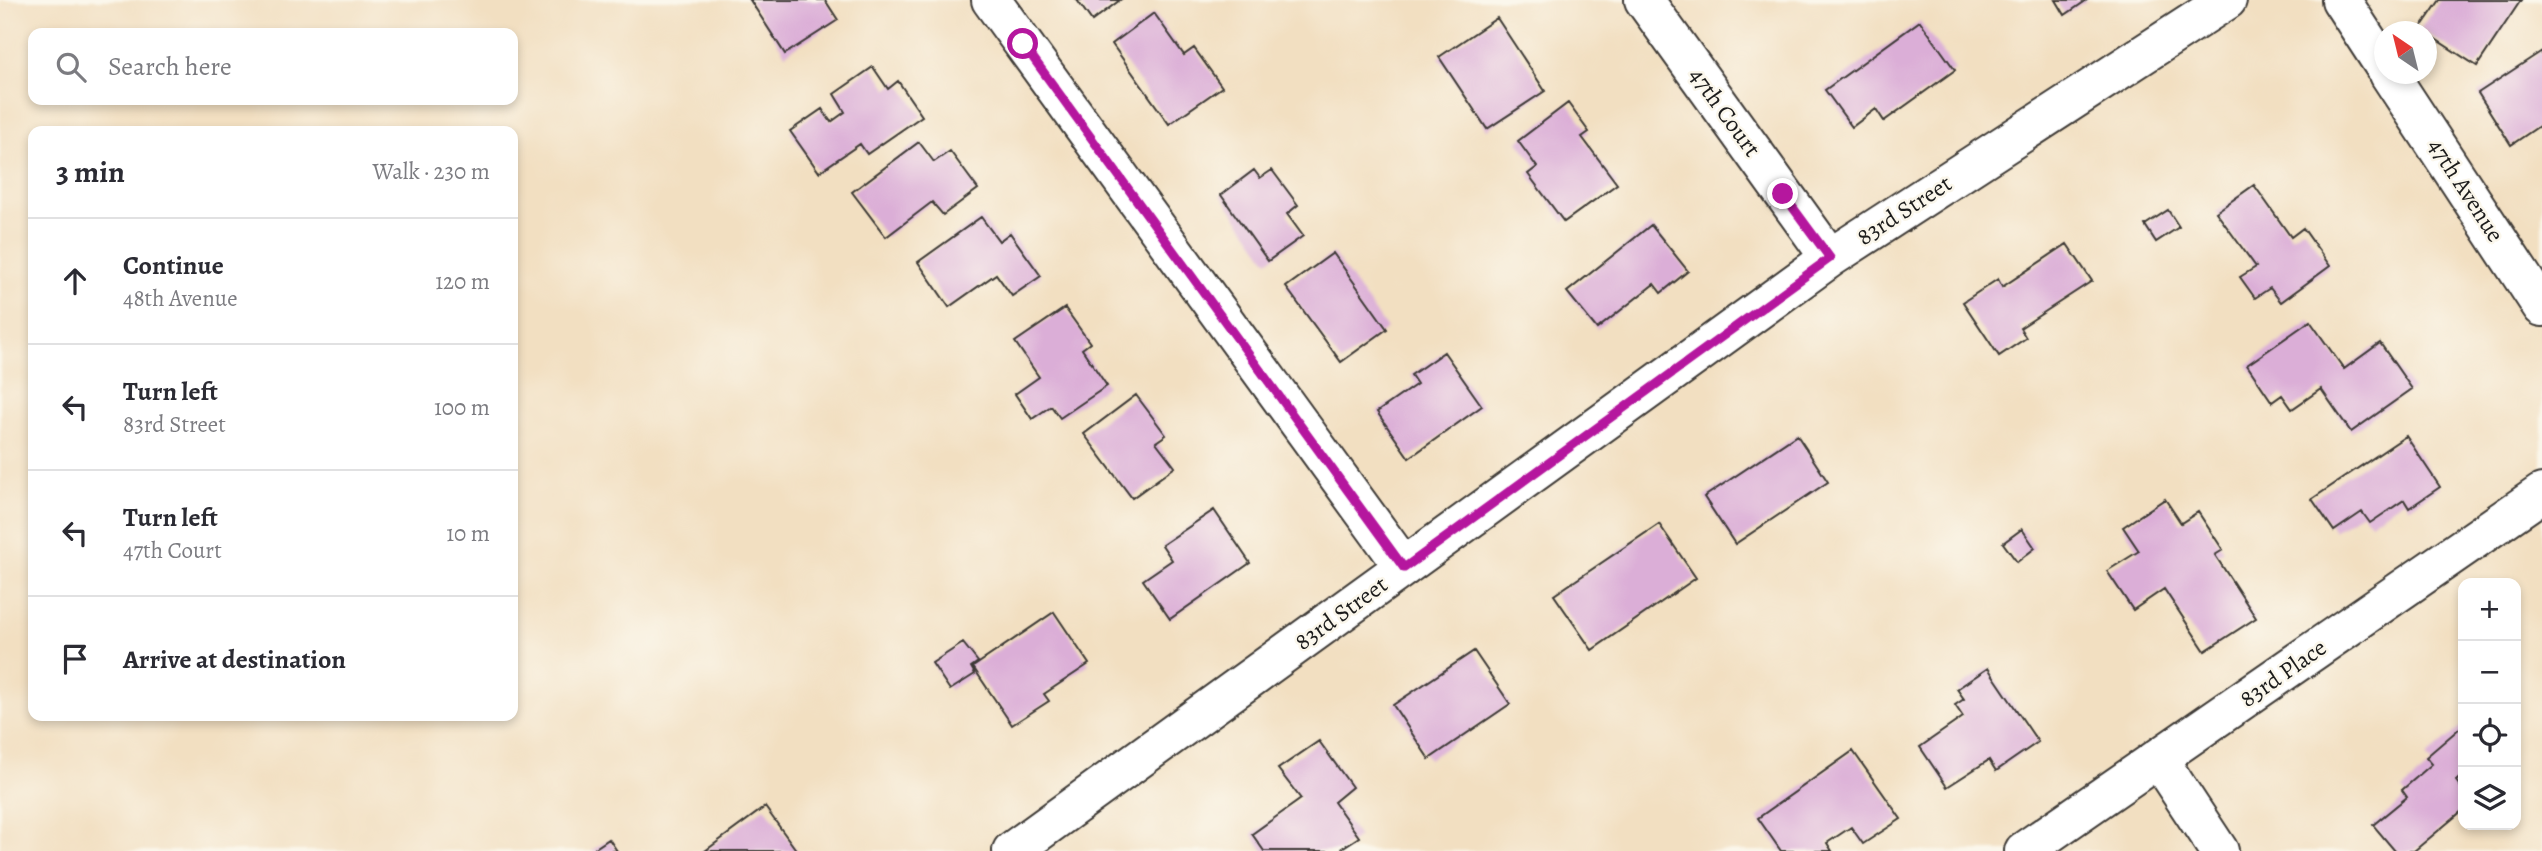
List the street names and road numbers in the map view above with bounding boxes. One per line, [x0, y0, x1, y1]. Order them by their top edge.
street label: 47th Court [1682, 61, 1768, 163]
street label: 47th Avenue [2420, 132, 2512, 248]
street label: 83rd Street [1850, 167, 1958, 253]
street label: 83rd Street [1288, 568, 1394, 657]
street label: 83rd Place [2233, 631, 2333, 715]

